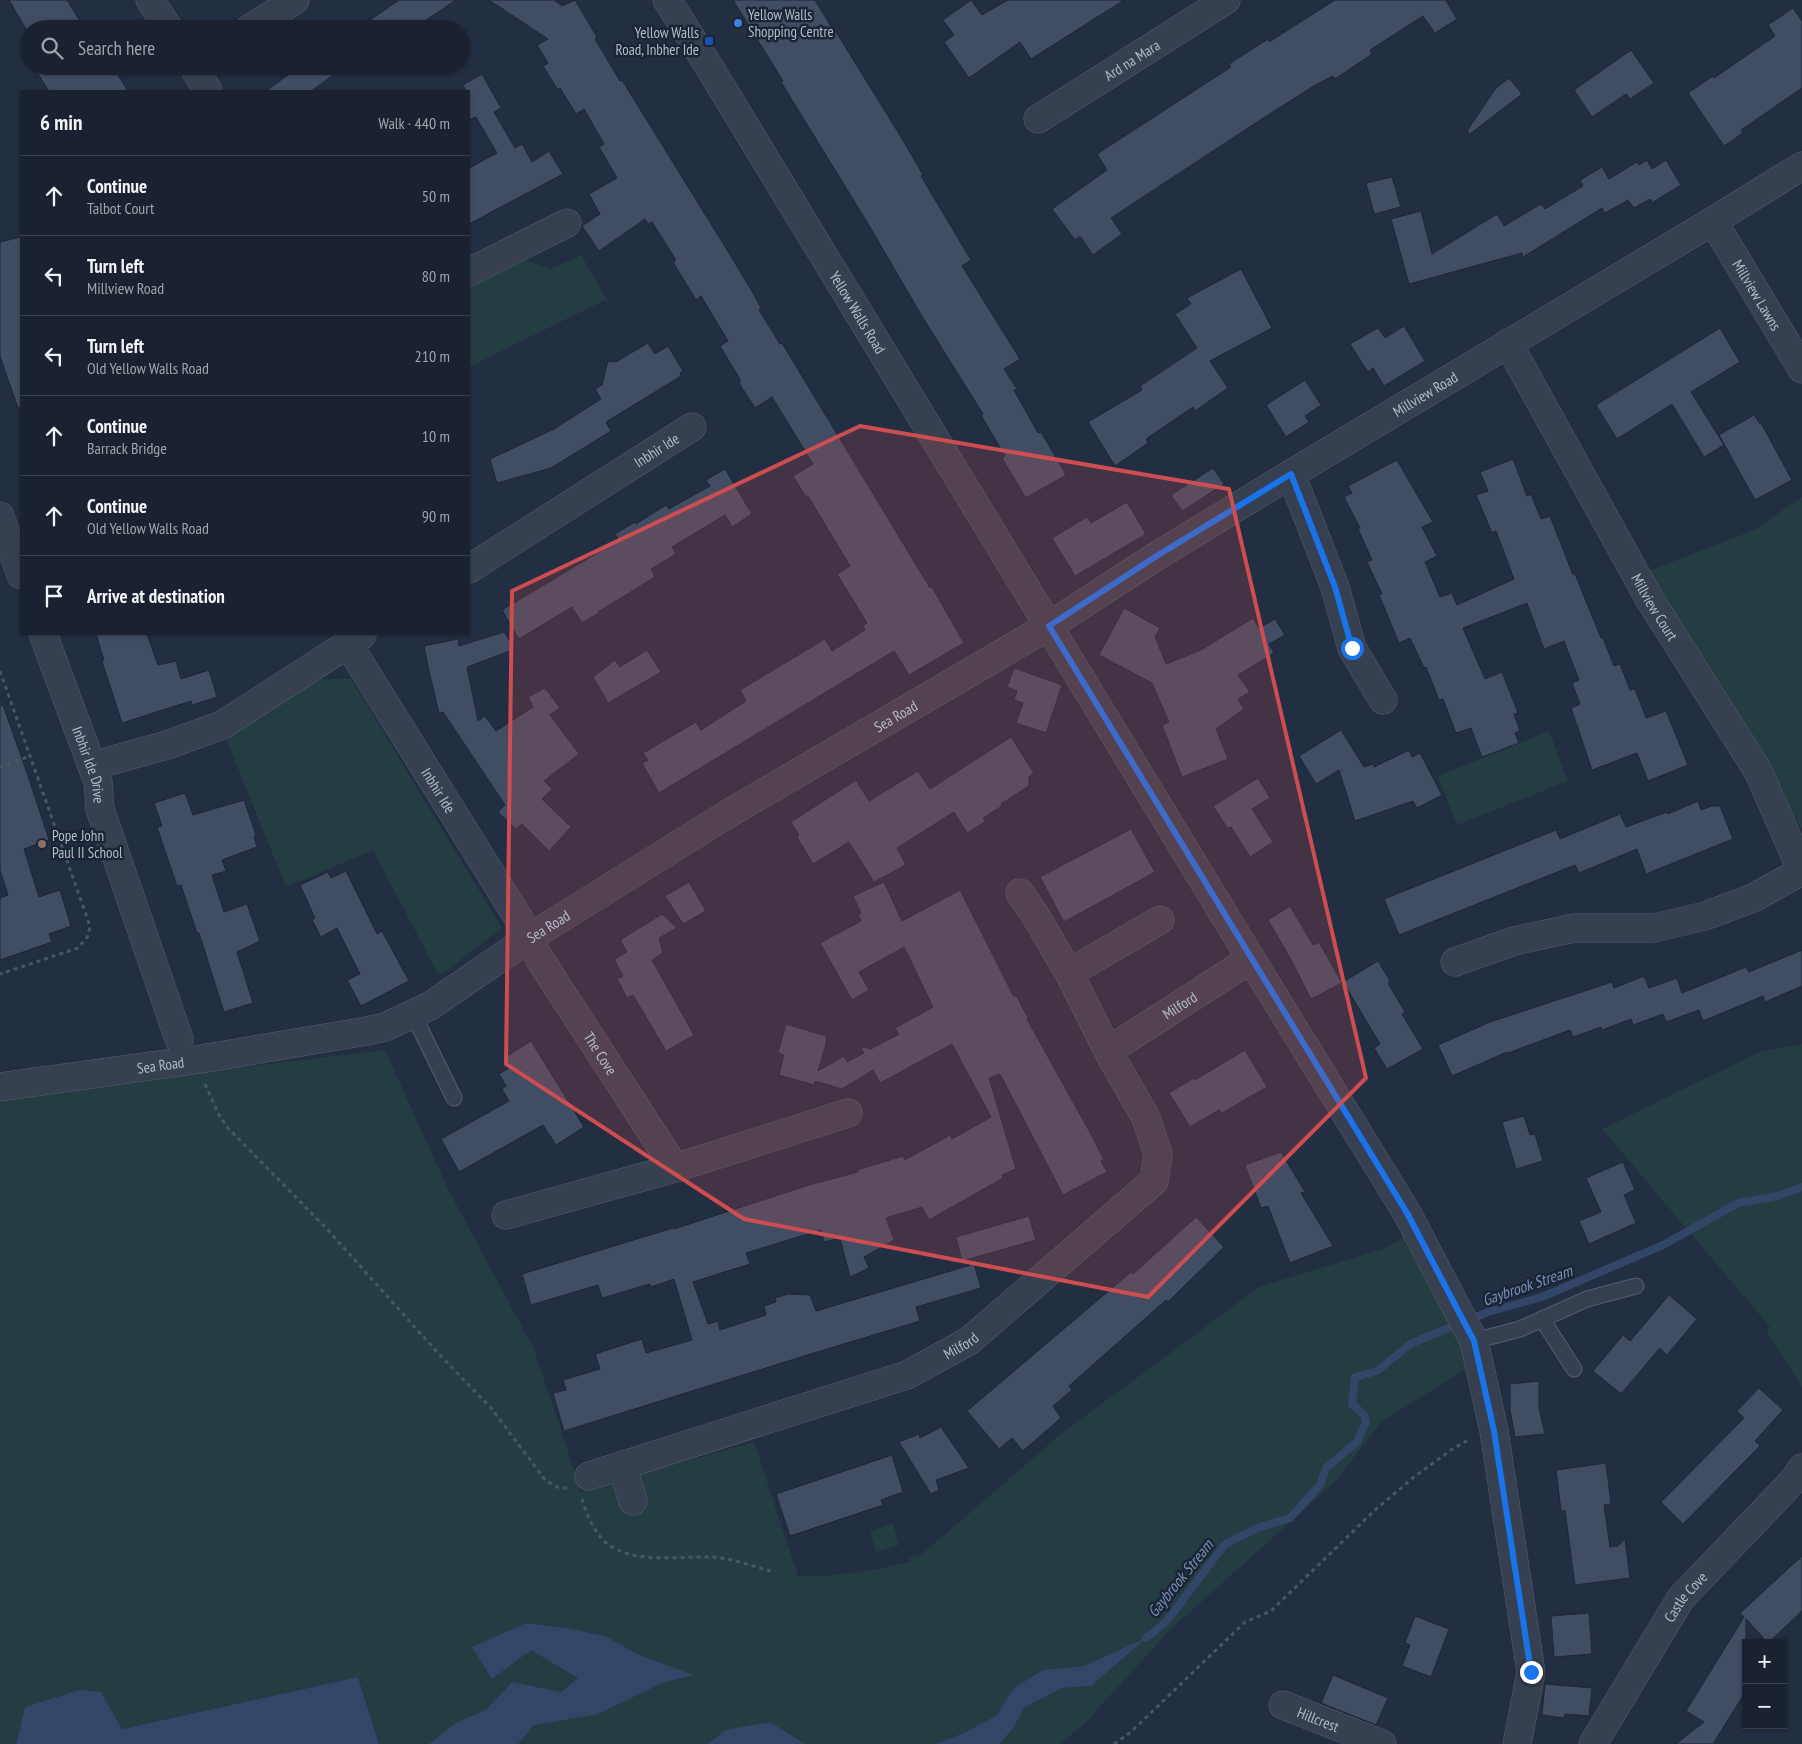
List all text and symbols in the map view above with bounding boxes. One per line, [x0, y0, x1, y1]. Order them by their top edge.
place label: Yellow Walls Shopping Centre [748, 5, 834, 41]
marker: Yellow Walls Shopping Centre [732, 17, 744, 29]
search box [20, 20, 470, 75]
place label: Yellow Walls Road, Inbher Ide [616, 23, 699, 59]
icon: search [38, 34, 66, 62]
marker: Yellow Walls Road, Inbher Ide [703, 35, 715, 47]
street label: Ard na Mara [1100, 35, 1163, 84]
text: Search here [78, 36, 155, 60]
text: 6 min [40, 109, 82, 136]
text: Walk · 440 m [378, 113, 450, 133]
text: Continue [87, 174, 147, 198]
icon: ahead [40, 182, 68, 210]
text: 50 m [422, 186, 450, 206]
text: Talbot Court [87, 198, 154, 218]
text: Turn left [87, 254, 144, 278]
street label: Millview Lawns [1729, 256, 1786, 334]
icon: left [40, 262, 68, 290]
text: 80 m [422, 266, 450, 286]
street label: Yellow Walls Road [826, 267, 890, 357]
text: Millview Road [87, 278, 164, 298]
text: Turn left [87, 334, 144, 358]
icon: left [40, 342, 68, 370]
text: 210 m [415, 346, 450, 366]
text: Old Yellow Walls Road [87, 358, 209, 378]
street label: Millview Road [1389, 367, 1461, 420]
text: Continue [87, 414, 147, 438]
icon: ahead [40, 422, 68, 450]
text: 10 m [422, 426, 450, 446]
street label: Inbhir Ide [630, 428, 682, 471]
text: Barrack Bridge [87, 438, 167, 458]
text: Continue [87, 494, 147, 518]
icon: ahead [40, 502, 68, 530]
text: 90 m [422, 506, 450, 526]
text: Old Yellow Walls Road [87, 518, 209, 538]
street label: Millview Court [1628, 570, 1682, 644]
icon: arrive [40, 582, 68, 610]
text: Arrive at destination [87, 584, 225, 608]
route start [1341, 637, 1364, 660]
street label: Sea Road [870, 696, 921, 736]
street label: Inbhir Ide Drive [68, 723, 109, 804]
street label: Inbhir Ide [418, 764, 460, 816]
place label: Pope John Paul II School [52, 826, 123, 862]
marker: Pope John Paul II School [36, 838, 48, 850]
street label: Sea Road [523, 905, 573, 947]
street label: Milford [1159, 987, 1200, 1023]
street label: The Cove [580, 1028, 622, 1078]
street label: Sea Road [136, 1052, 185, 1077]
water label: Gaybrook Stream [1479, 1260, 1576, 1310]
street label: Milford [940, 1328, 982, 1363]
water label: Gaybrook Stream [1143, 1534, 1218, 1621]
street label: Castle Cove [1659, 1567, 1711, 1625]
map controls [1742, 1639, 1787, 1729]
button: + [1742, 1639, 1787, 1684]
route end [1520, 1661, 1543, 1684]
button: − [1742, 1684, 1787, 1729]
street label: Hillcrest [1295, 1702, 1342, 1736]

